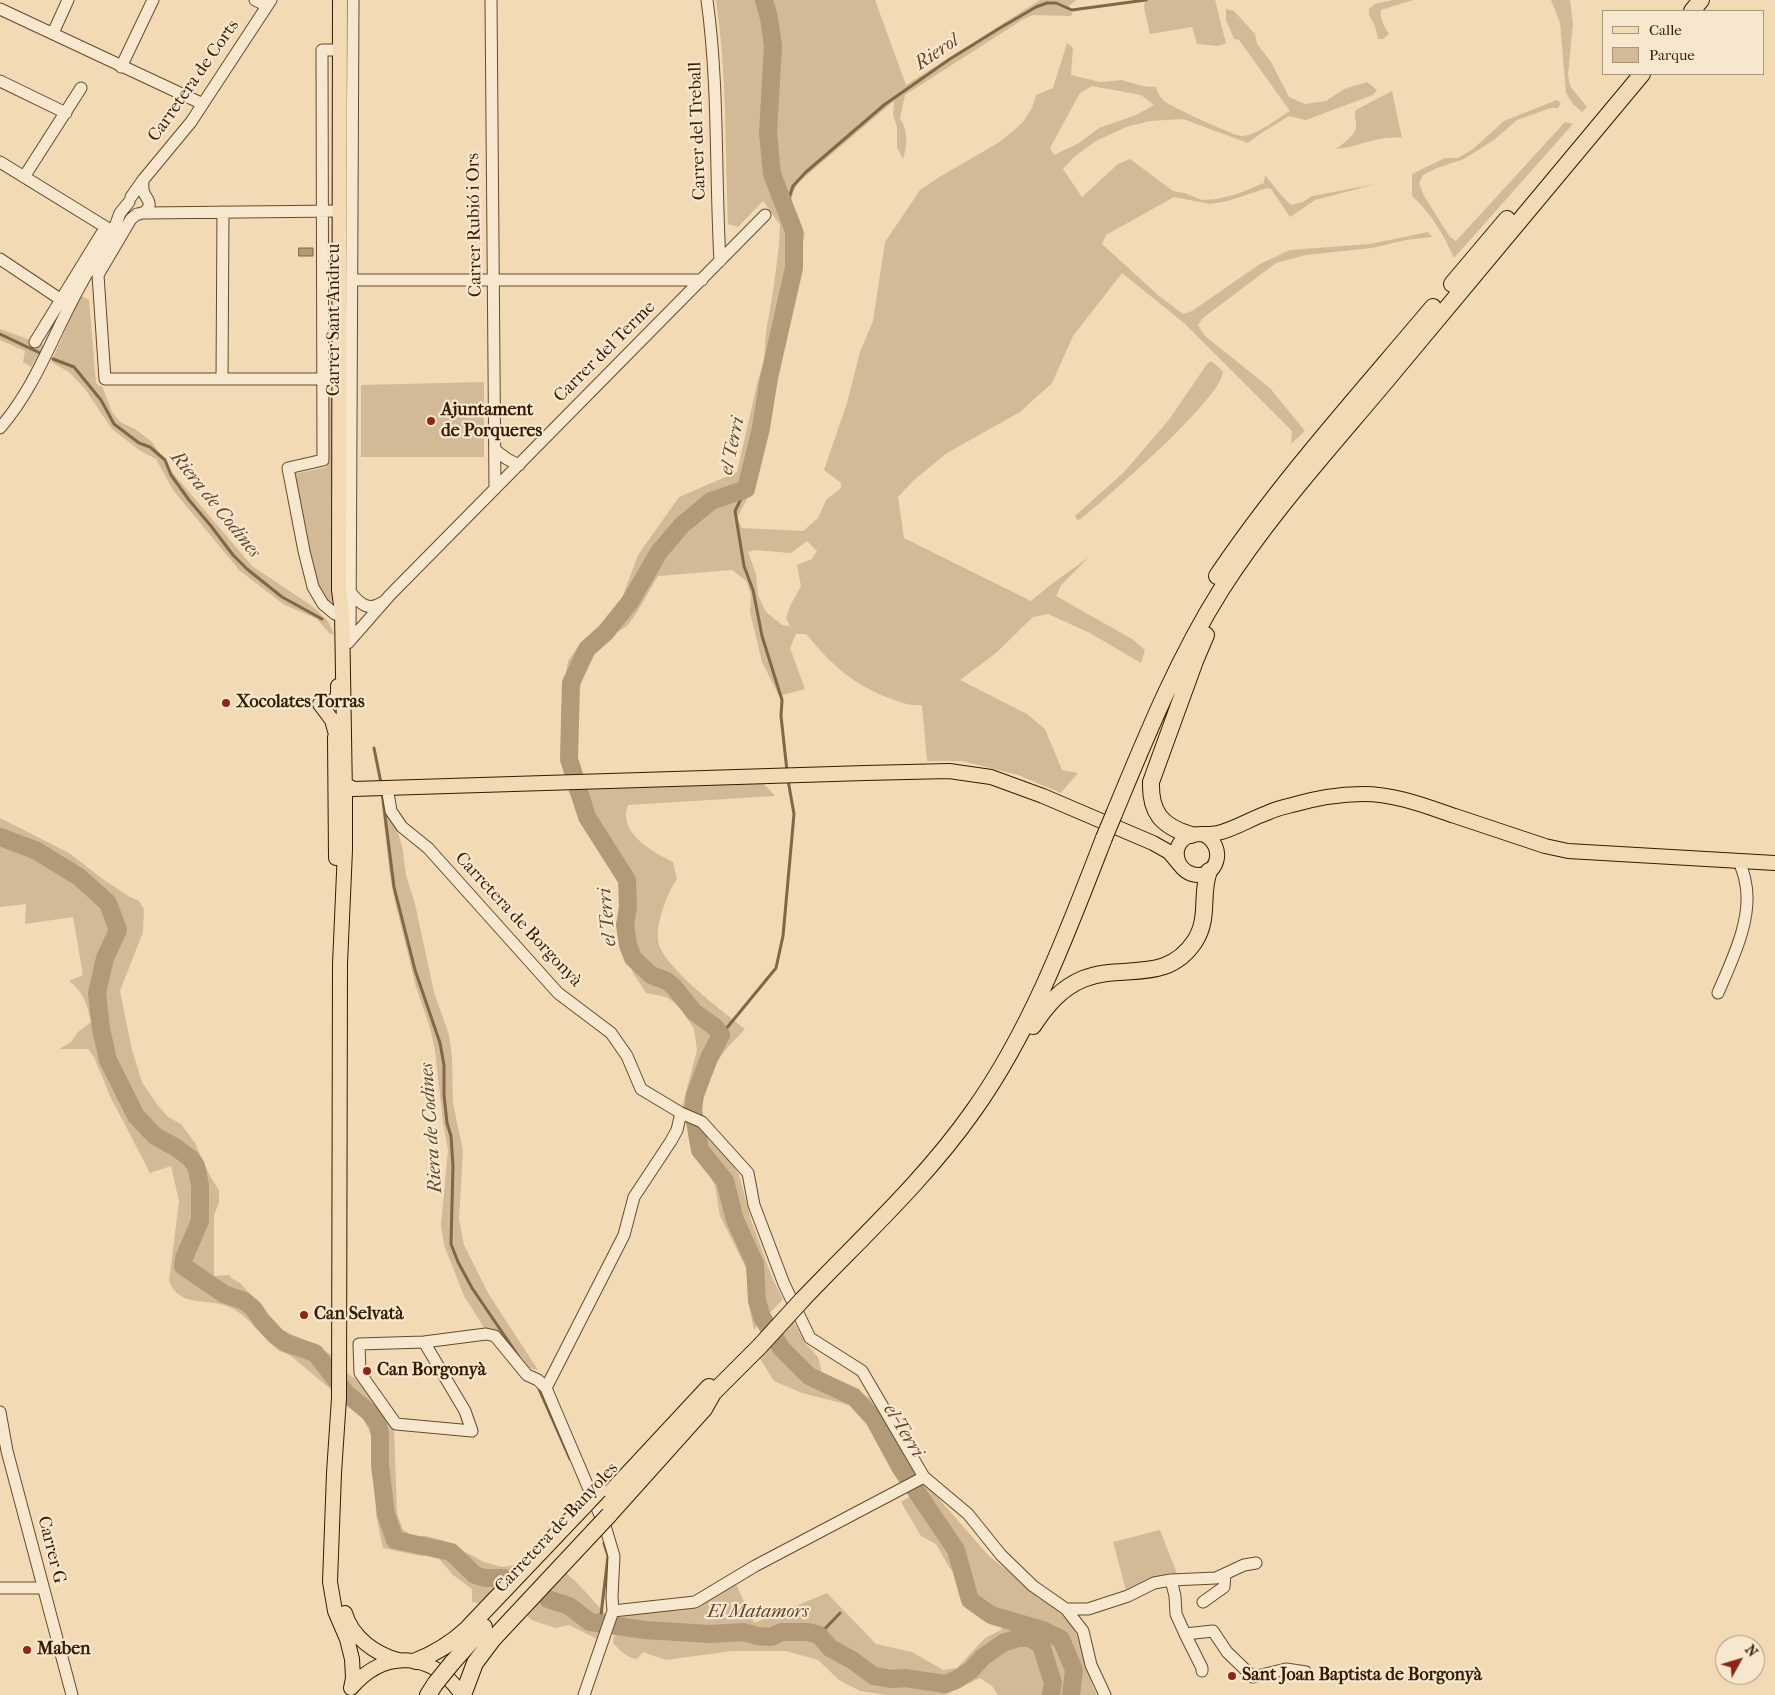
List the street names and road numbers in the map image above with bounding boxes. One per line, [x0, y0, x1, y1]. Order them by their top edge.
street label: Carretera de Corts [144, 16, 244, 146]
street label: Carrer del Treball [685, 61, 711, 201]
street label: Carrer Rubió i Ors [463, 153, 487, 297]
street label: Carrer Sant Andreu [324, 244, 346, 396]
street label: Carrer del Terme [550, 297, 660, 407]
street label: Carretera de Borgonyà [450, 848, 586, 992]
street label: Carretera de Banyoles [491, 1458, 623, 1598]
street label: Carrer G [32, 1514, 70, 1586]

